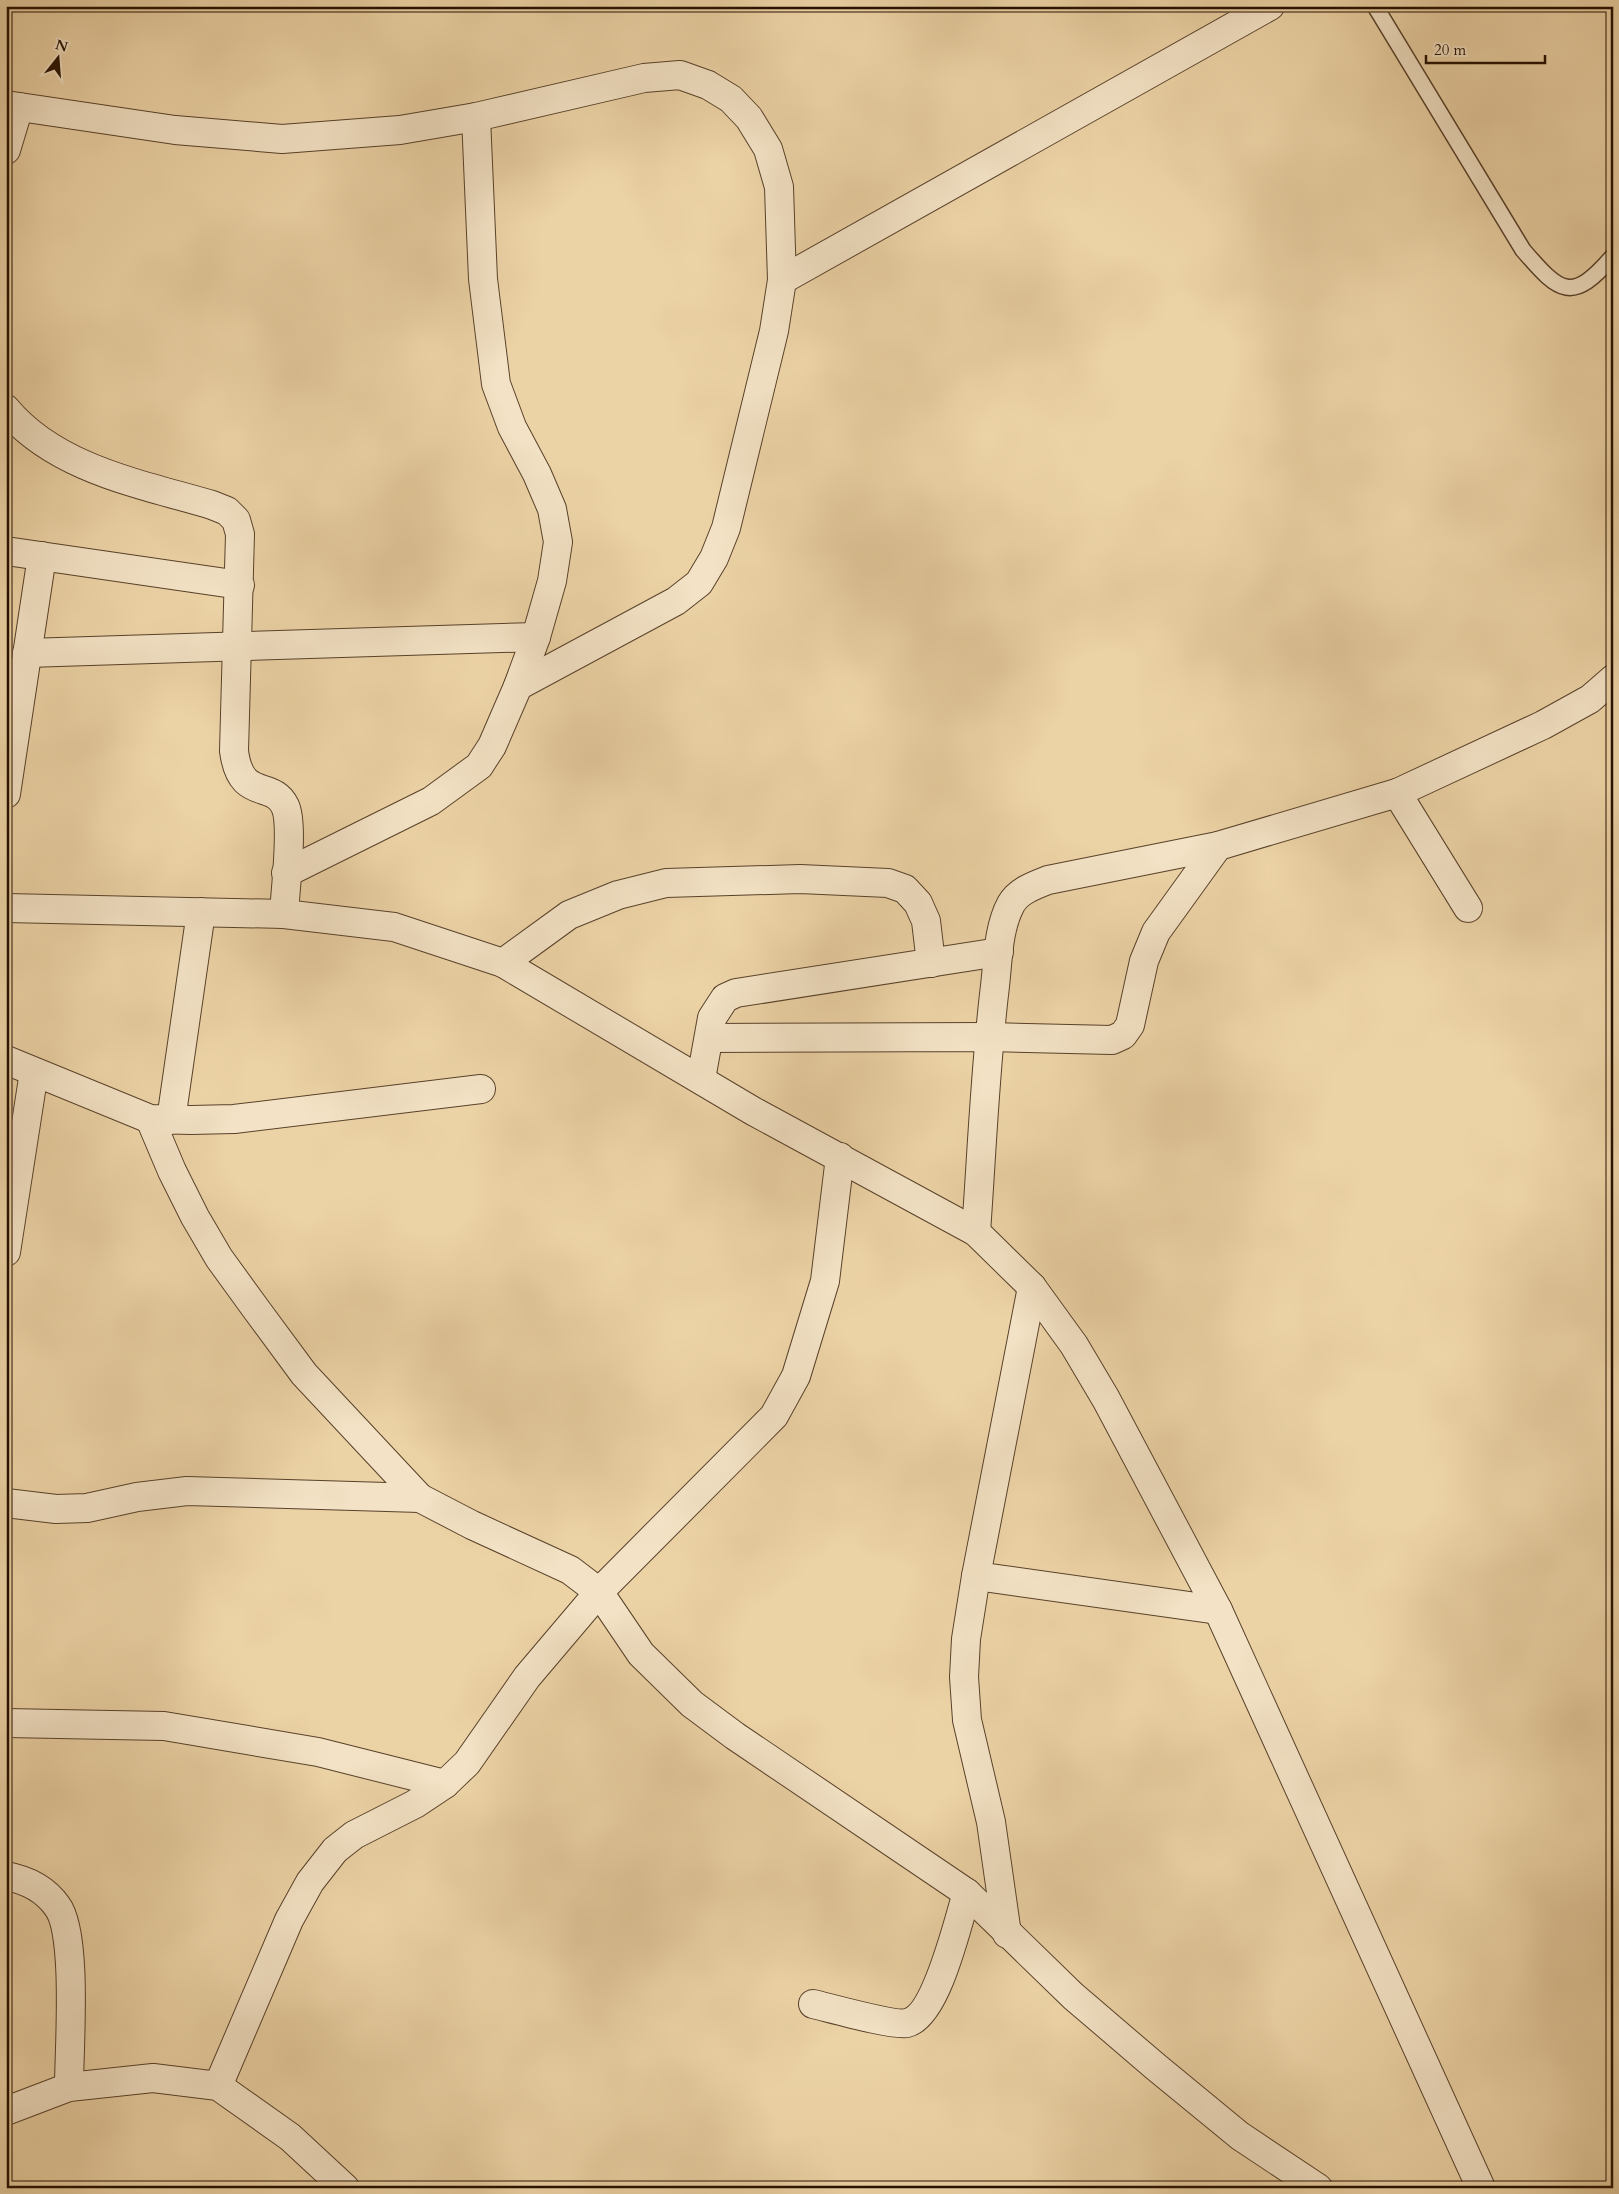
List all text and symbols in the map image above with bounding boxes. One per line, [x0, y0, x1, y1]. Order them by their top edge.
north arrow [32, 32, 82, 82]
scale bar [1426, 32, 1545, 64]
text: N [53, 35, 70, 57]
text: 20 m [1434, 40, 1466, 60]

